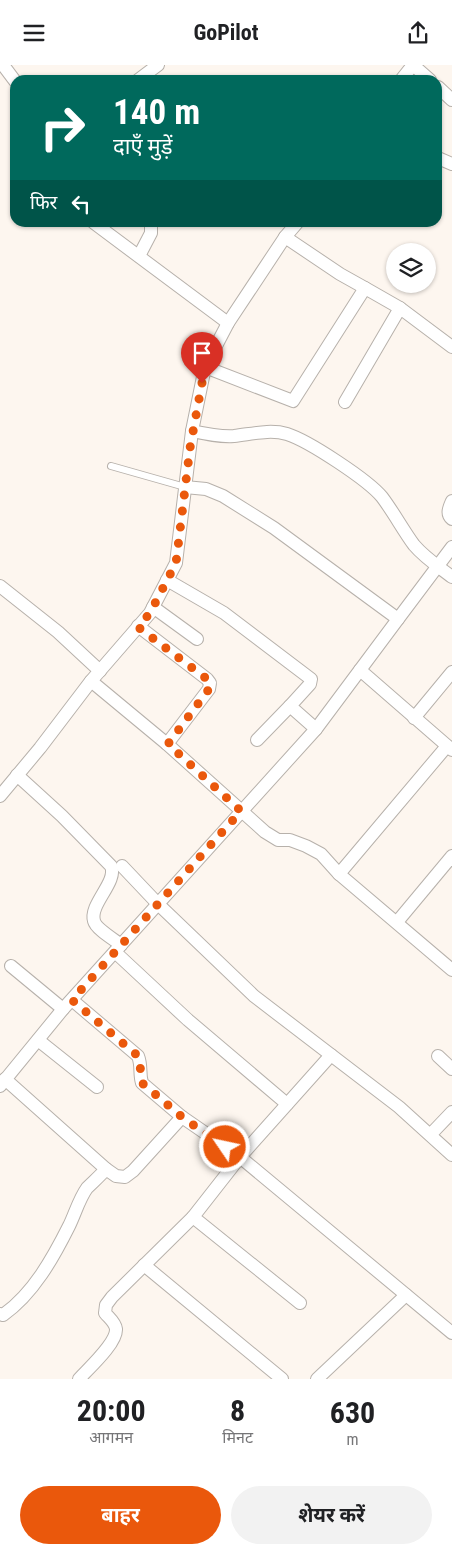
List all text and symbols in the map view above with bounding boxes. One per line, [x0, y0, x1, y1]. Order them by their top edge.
icon: menu [20, 19, 48, 47]
icon: share [404, 19, 432, 47]
text: GoPilot [193, 20, 259, 45]
text: 140 m [113, 92, 200, 133]
icon: right [30, 95, 95, 160]
text: दाएँ मुड़ें [113, 134, 173, 159]
icon: left [67, 190, 95, 218]
text: फिर [30, 191, 57, 214]
map controls [386, 243, 436, 293]
button: layers [386, 243, 436, 293]
pin [181, 332, 223, 383]
icon: arrive [188, 339, 216, 367]
position arrow [198, 1120, 250, 1172]
text: 20:00 [77, 1393, 146, 1428]
text: 8 [230, 1393, 245, 1428]
text: 630 [330, 1395, 375, 1430]
text: आगमन [89, 1428, 133, 1447]
text: मिनट [222, 1428, 253, 1447]
text: m [346, 1430, 359, 1449]
button: बाहर [20, 1486, 221, 1544]
button: शेयर करें [231, 1486, 432, 1544]

